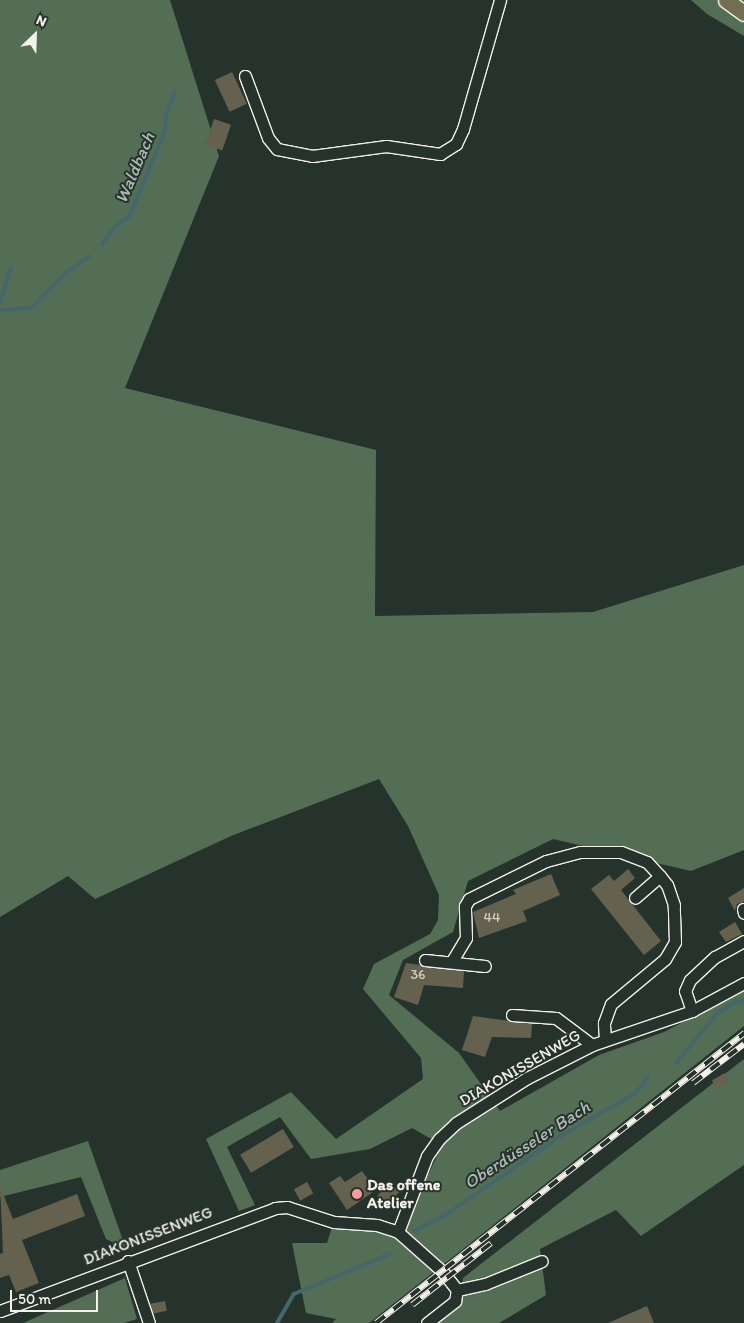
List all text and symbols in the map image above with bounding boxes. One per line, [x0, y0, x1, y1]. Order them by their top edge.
north arrow [10, 10, 60, 60]
text: N [34, 11, 49, 31]
water label: Waldbach [110, 129, 160, 207]
house number: 44 [484, 910, 500, 926]
house number: 36 [410, 967, 426, 983]
street label: DIAKONISSENWEG [456, 1026, 584, 1110]
water label: Oberdüsseler Bach [460, 1096, 594, 1194]
place label: Das offene Atelier [367, 1175, 441, 1213]
marker: Das offene Atelier [351, 1188, 363, 1200]
street label: DIAKONISSENWEG [81, 1203, 215, 1269]
scale bar [12, 1280, 100, 1312]
text: 50 m [18, 1290, 51, 1308]

